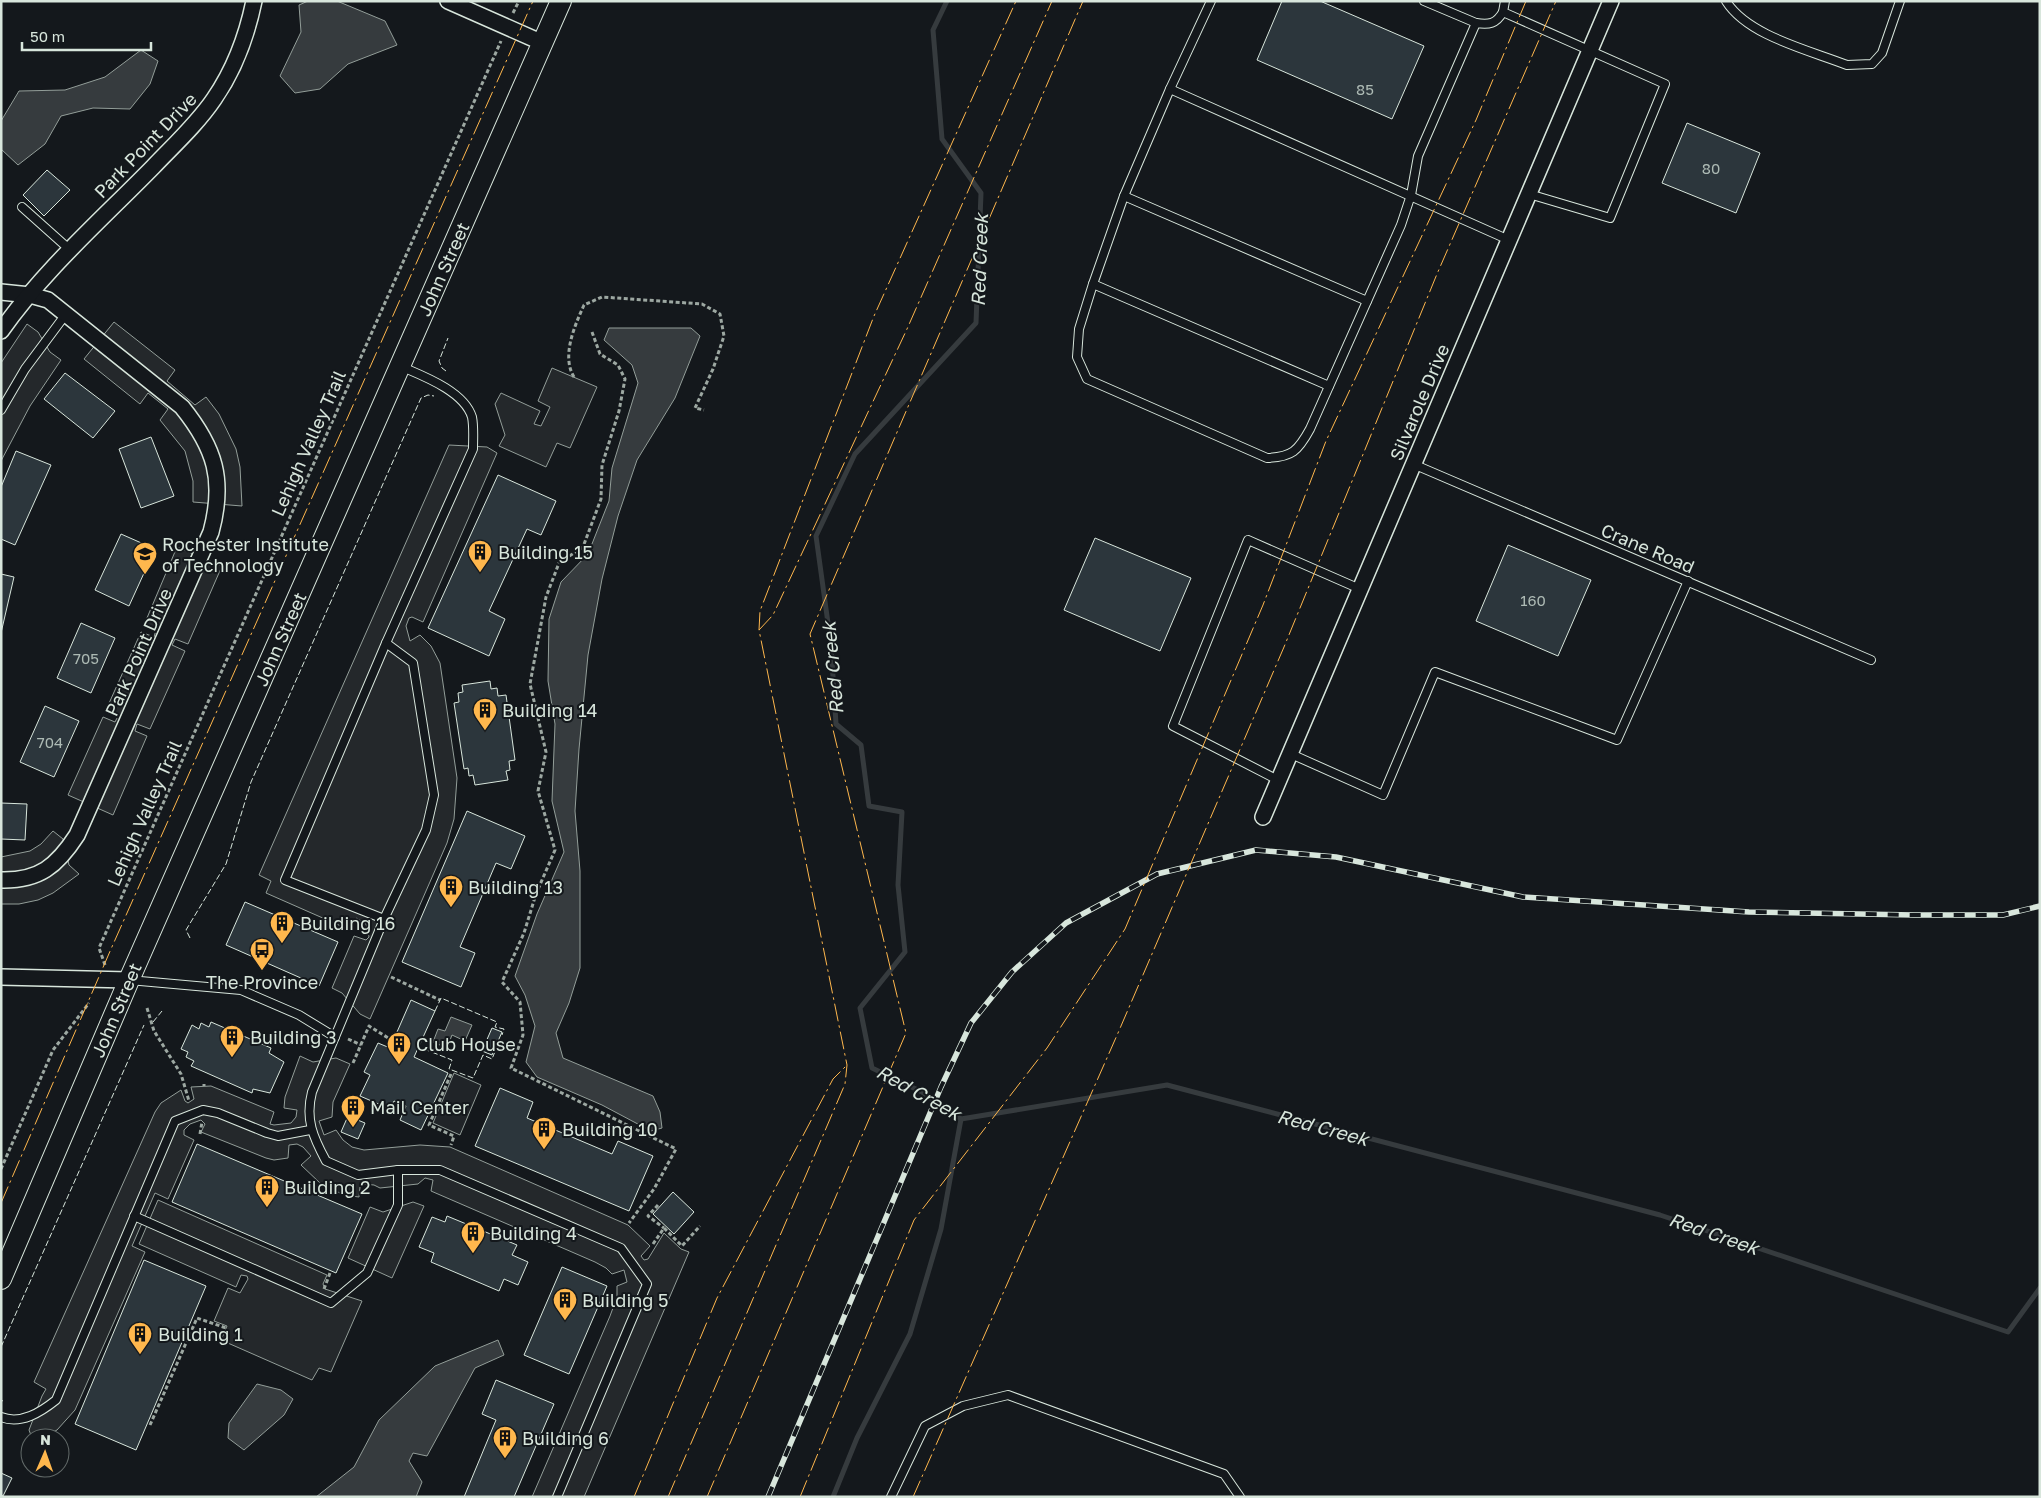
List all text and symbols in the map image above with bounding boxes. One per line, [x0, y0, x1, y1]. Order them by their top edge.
scale bar [22, 20, 151, 52]
text: 50 m [30, 27, 65, 45]
house number: 85 [1356, 80, 1374, 98]
street label: Park Point Drive [89, 88, 201, 202]
house number: 80 [1702, 159, 1720, 177]
water label: Red Creek [966, 211, 992, 307]
street label: John Street [412, 219, 474, 319]
street label: Silvarole Drive [1385, 341, 1453, 463]
street label: Lehigh Valley Trail [266, 366, 350, 519]
street label: Crane Road [1598, 518, 1698, 578]
place label: Rochester Institute of Technology [162, 533, 329, 576]
building icon: Building 15 [467, 539, 493, 573]
school or university icon: Rochester Institute of Technology [132, 541, 158, 575]
place label: Building 15 [498, 541, 593, 563]
street label: Park Point Drive [100, 585, 176, 719]
street label: John Street [249, 589, 311, 689]
house number: 160 [1520, 591, 1546, 609]
water label: Red Creek [816, 618, 848, 715]
house number: 705 [73, 649, 99, 667]
building icon: Building 14 [472, 697, 498, 731]
place label: Building 14 [502, 699, 598, 721]
house number: 704 [37, 733, 63, 751]
street label: Lehigh Valley Trail [102, 736, 186, 889]
building icon: Building 13 [438, 874, 464, 908]
place label: Building 13 [468, 876, 563, 898]
building icon: Building 16 [269, 910, 295, 944]
place label: Building 16 [300, 912, 396, 934]
bus stop icon: The Province [249, 937, 275, 971]
street label: John Street [86, 959, 146, 1061]
place label: The Province [206, 971, 318, 993]
building icon: Building 3 [219, 1024, 245, 1058]
place label: Building 3 [250, 1026, 336, 1048]
building icon: Club House [386, 1031, 412, 1065]
place label: Club House [416, 1033, 516, 1055]
water label: Red Creek [873, 1059, 967, 1126]
building icon: Mail Center [340, 1094, 366, 1128]
place label: Mail Center [370, 1096, 469, 1118]
water label: Red Creek [1275, 1104, 1373, 1151]
building icon: Building 10 [531, 1116, 557, 1150]
place label: Building 10 [562, 1118, 658, 1140]
building icon: Building 2 [254, 1174, 280, 1208]
place label: Building 2 [284, 1176, 370, 1198]
water label: Red Creek [1666, 1207, 1764, 1260]
building icon: Building 4 [460, 1220, 486, 1254]
place label: Building 4 [490, 1222, 577, 1244]
building icon: Building 5 [552, 1287, 578, 1321]
place label: Building 5 [582, 1289, 668, 1311]
building icon: Building 1 [127, 1321, 153, 1355]
place label: Building 1 [158, 1323, 243, 1345]
building icon: Building 6 [492, 1425, 518, 1459]
place label: Building 6 [522, 1427, 609, 1449]
north arrow [20, 1428, 70, 1478]
text: N [40, 1431, 51, 1448]

